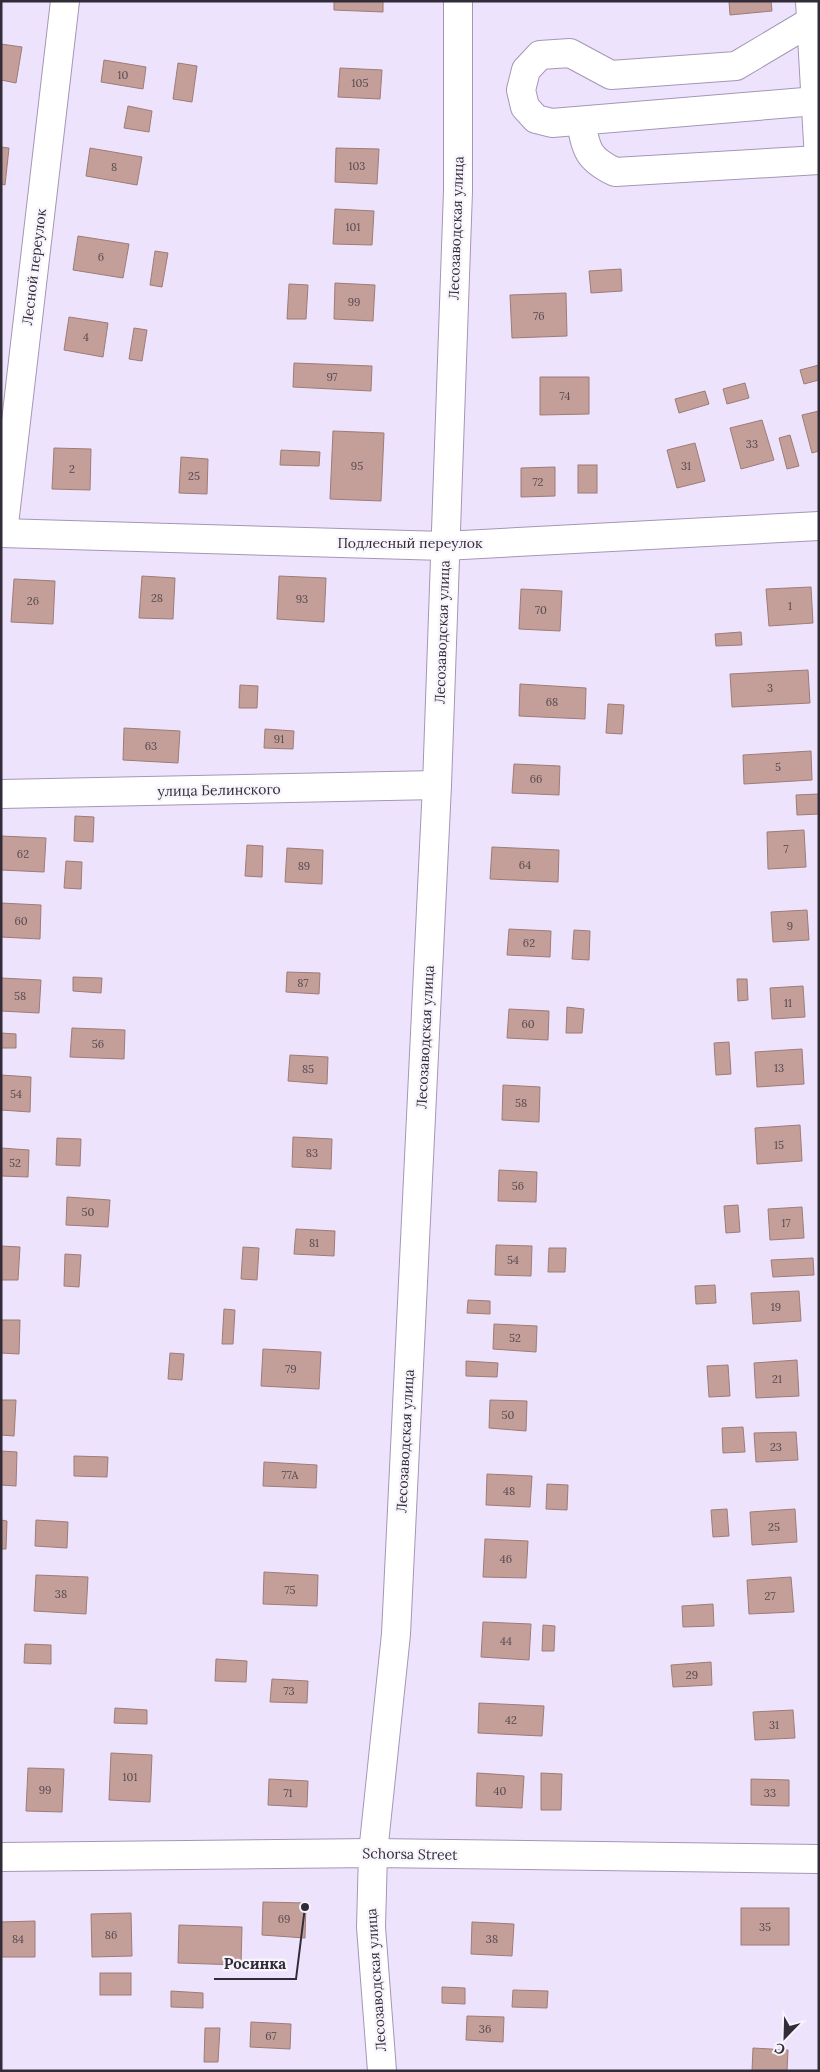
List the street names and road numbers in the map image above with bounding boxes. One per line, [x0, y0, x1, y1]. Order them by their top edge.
street label: Лесозаводская улица [444, 156, 468, 300]
street label: Лесной переулок [18, 207, 50, 326]
street label: Подлесный переулок [337, 534, 483, 552]
street label: Лесозаводская улица [430, 560, 454, 704]
street label: улица Белинского [157, 780, 281, 800]
street label: Лесозаводская улица [412, 965, 438, 1109]
street label: Лесозаводская улица [392, 1369, 418, 1513]
street label: Schorsa Street [362, 1844, 458, 1864]
street label: Лесозаводская улица [362, 1908, 390, 2052]

